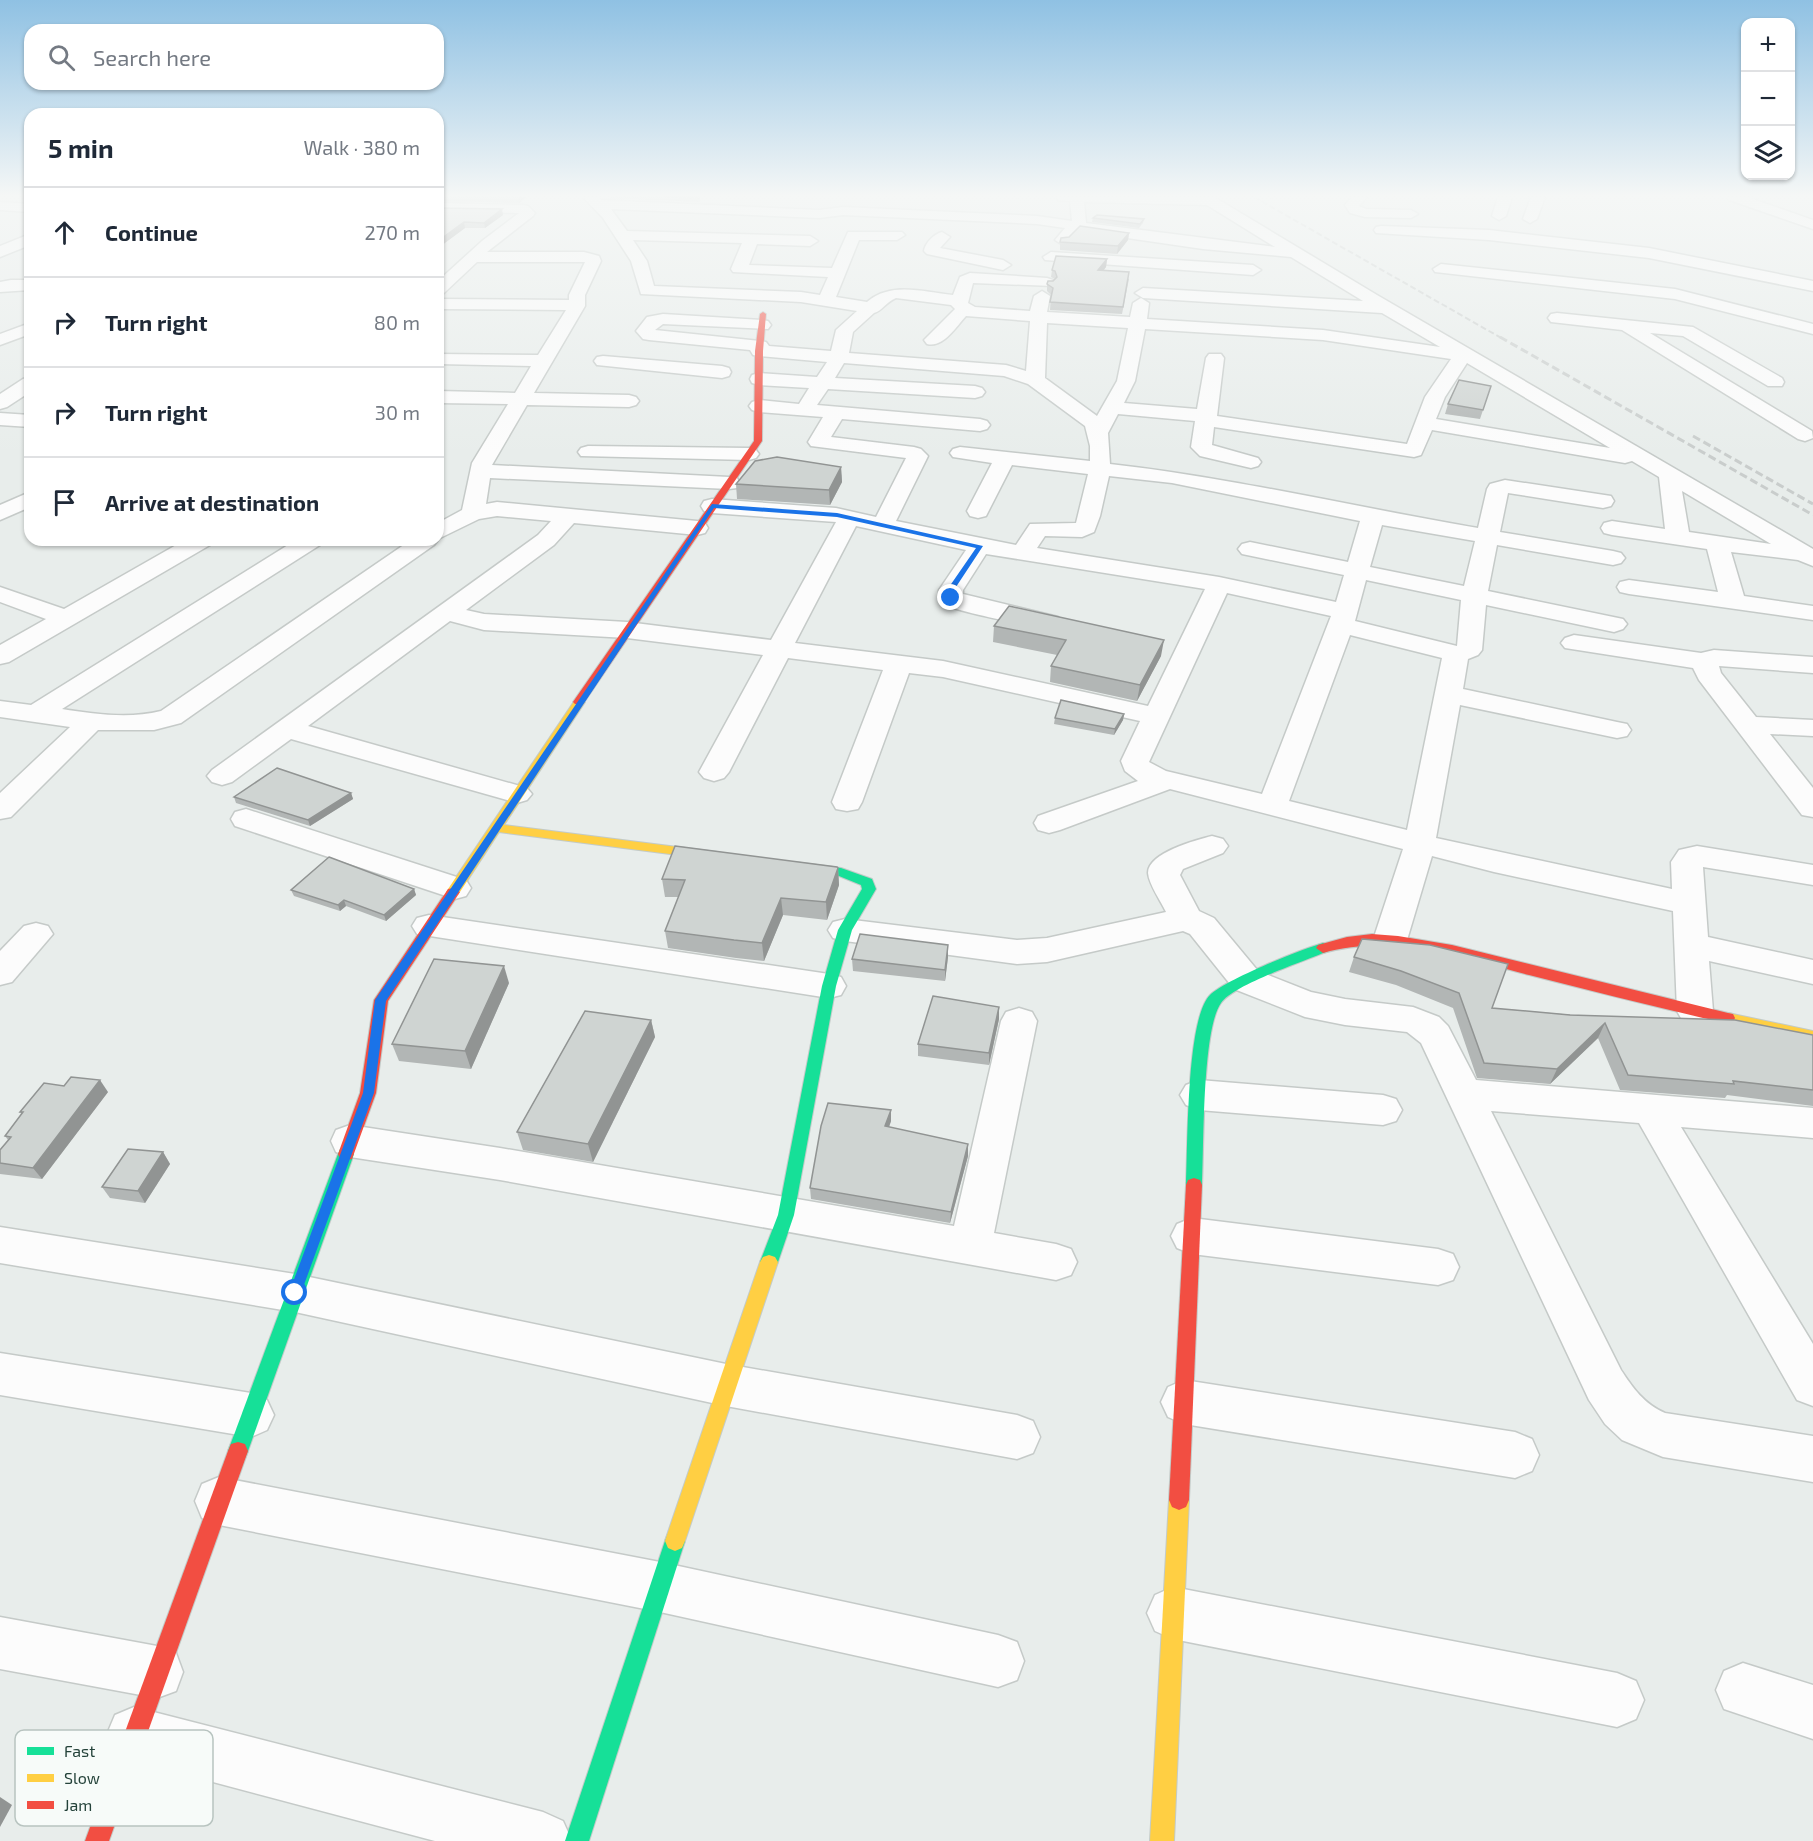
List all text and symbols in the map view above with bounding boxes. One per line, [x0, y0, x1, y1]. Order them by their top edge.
map controls [1741, 18, 1795, 180]
button: + [1741, 18, 1795, 72]
search box [24, 24, 444, 90]
icon: search [45, 41, 78, 74]
text: Search here [93, 44, 211, 70]
button: − [1741, 72, 1795, 126]
button: layers [1741, 126, 1795, 180]
text: 5 min [48, 132, 114, 163]
text: Walk · 380 m [303, 135, 420, 159]
icon: ahead [48, 216, 81, 249]
text: Continue [105, 219, 198, 245]
text: 270 m [364, 220, 420, 244]
icon: right [48, 306, 81, 339]
text: Turn right [105, 309, 207, 335]
text: 80 m [374, 310, 420, 334]
icon: right [48, 396, 81, 429]
text: Turn right [105, 399, 207, 425]
text: 30 m [375, 400, 420, 424]
icon: arrive [48, 486, 81, 519]
text: Arrive at destination [105, 489, 319, 515]
route end [937, 584, 963, 610]
route start [281, 1279, 307, 1305]
legend [15, 1730, 213, 1826]
text: Fast [64, 1741, 95, 1760]
text: Slow [64, 1768, 100, 1787]
text: Jam [64, 1795, 92, 1814]

